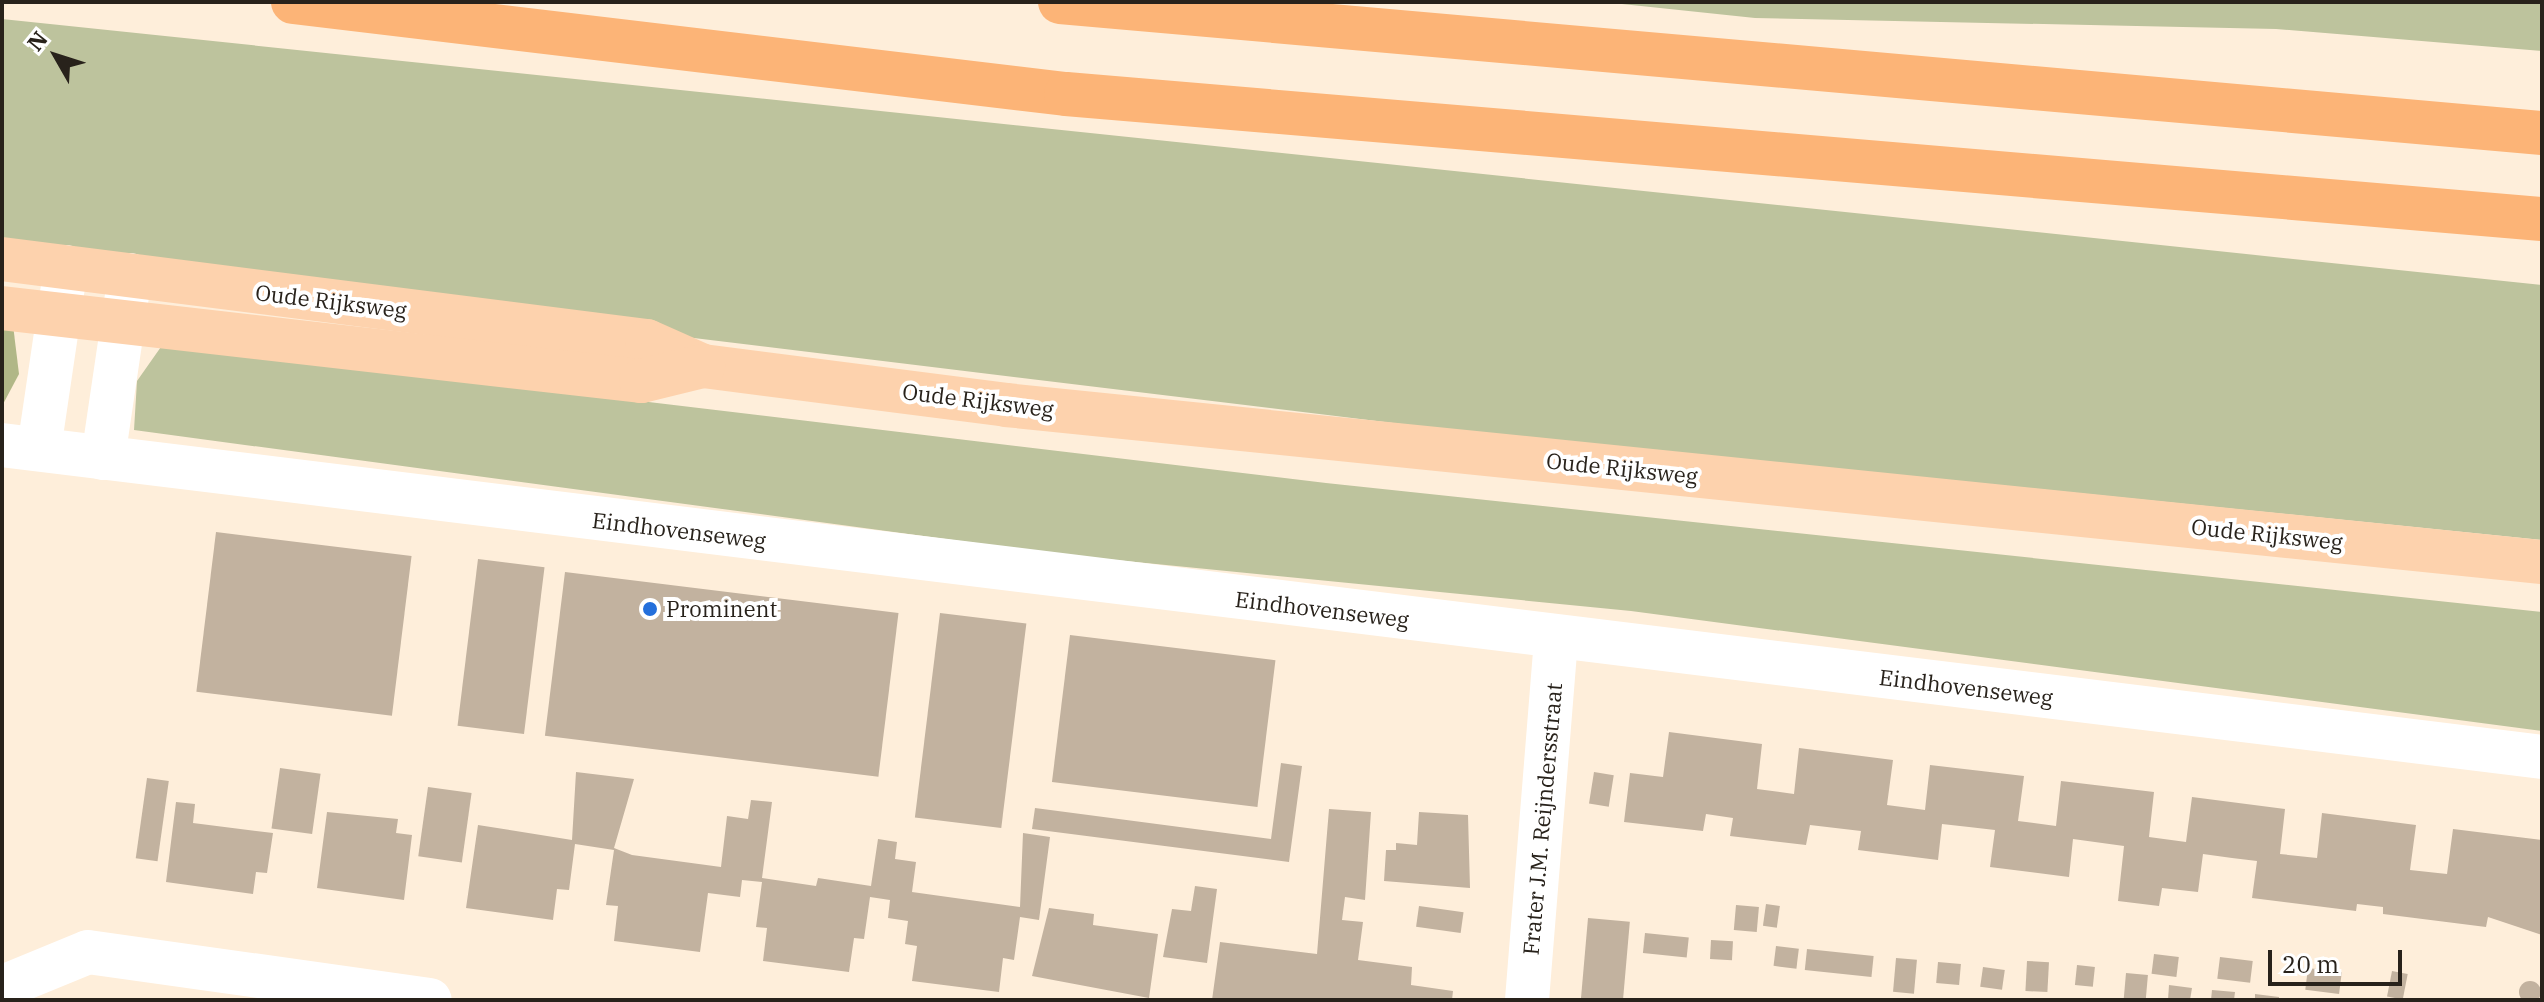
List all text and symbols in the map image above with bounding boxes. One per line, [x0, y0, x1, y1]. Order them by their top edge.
north arrow [16, 16, 96, 96]
text: N [20, 25, 54, 56]
street label: Oude Rijksweg [254, 279, 408, 323]
street label: Oude Rijksweg [901, 378, 1055, 422]
street label: Oude Rijksweg [1545, 447, 1699, 489]
street label: Eindhovenseweg [591, 506, 767, 554]
street label: Oude Rijksweg [2190, 513, 2344, 555]
street label: Eindhovenseweg [1234, 585, 1410, 633]
place label: Prominent [666, 596, 777, 622]
marker: Prominent [641, 600, 659, 618]
street label: Eindhovenseweg [1878, 663, 2054, 711]
street label: Frater J.M. Reijndersstraat [1517, 682, 1567, 956]
scale bar [2272, 934, 2406, 984]
text: 20 m [2282, 948, 2339, 980]

